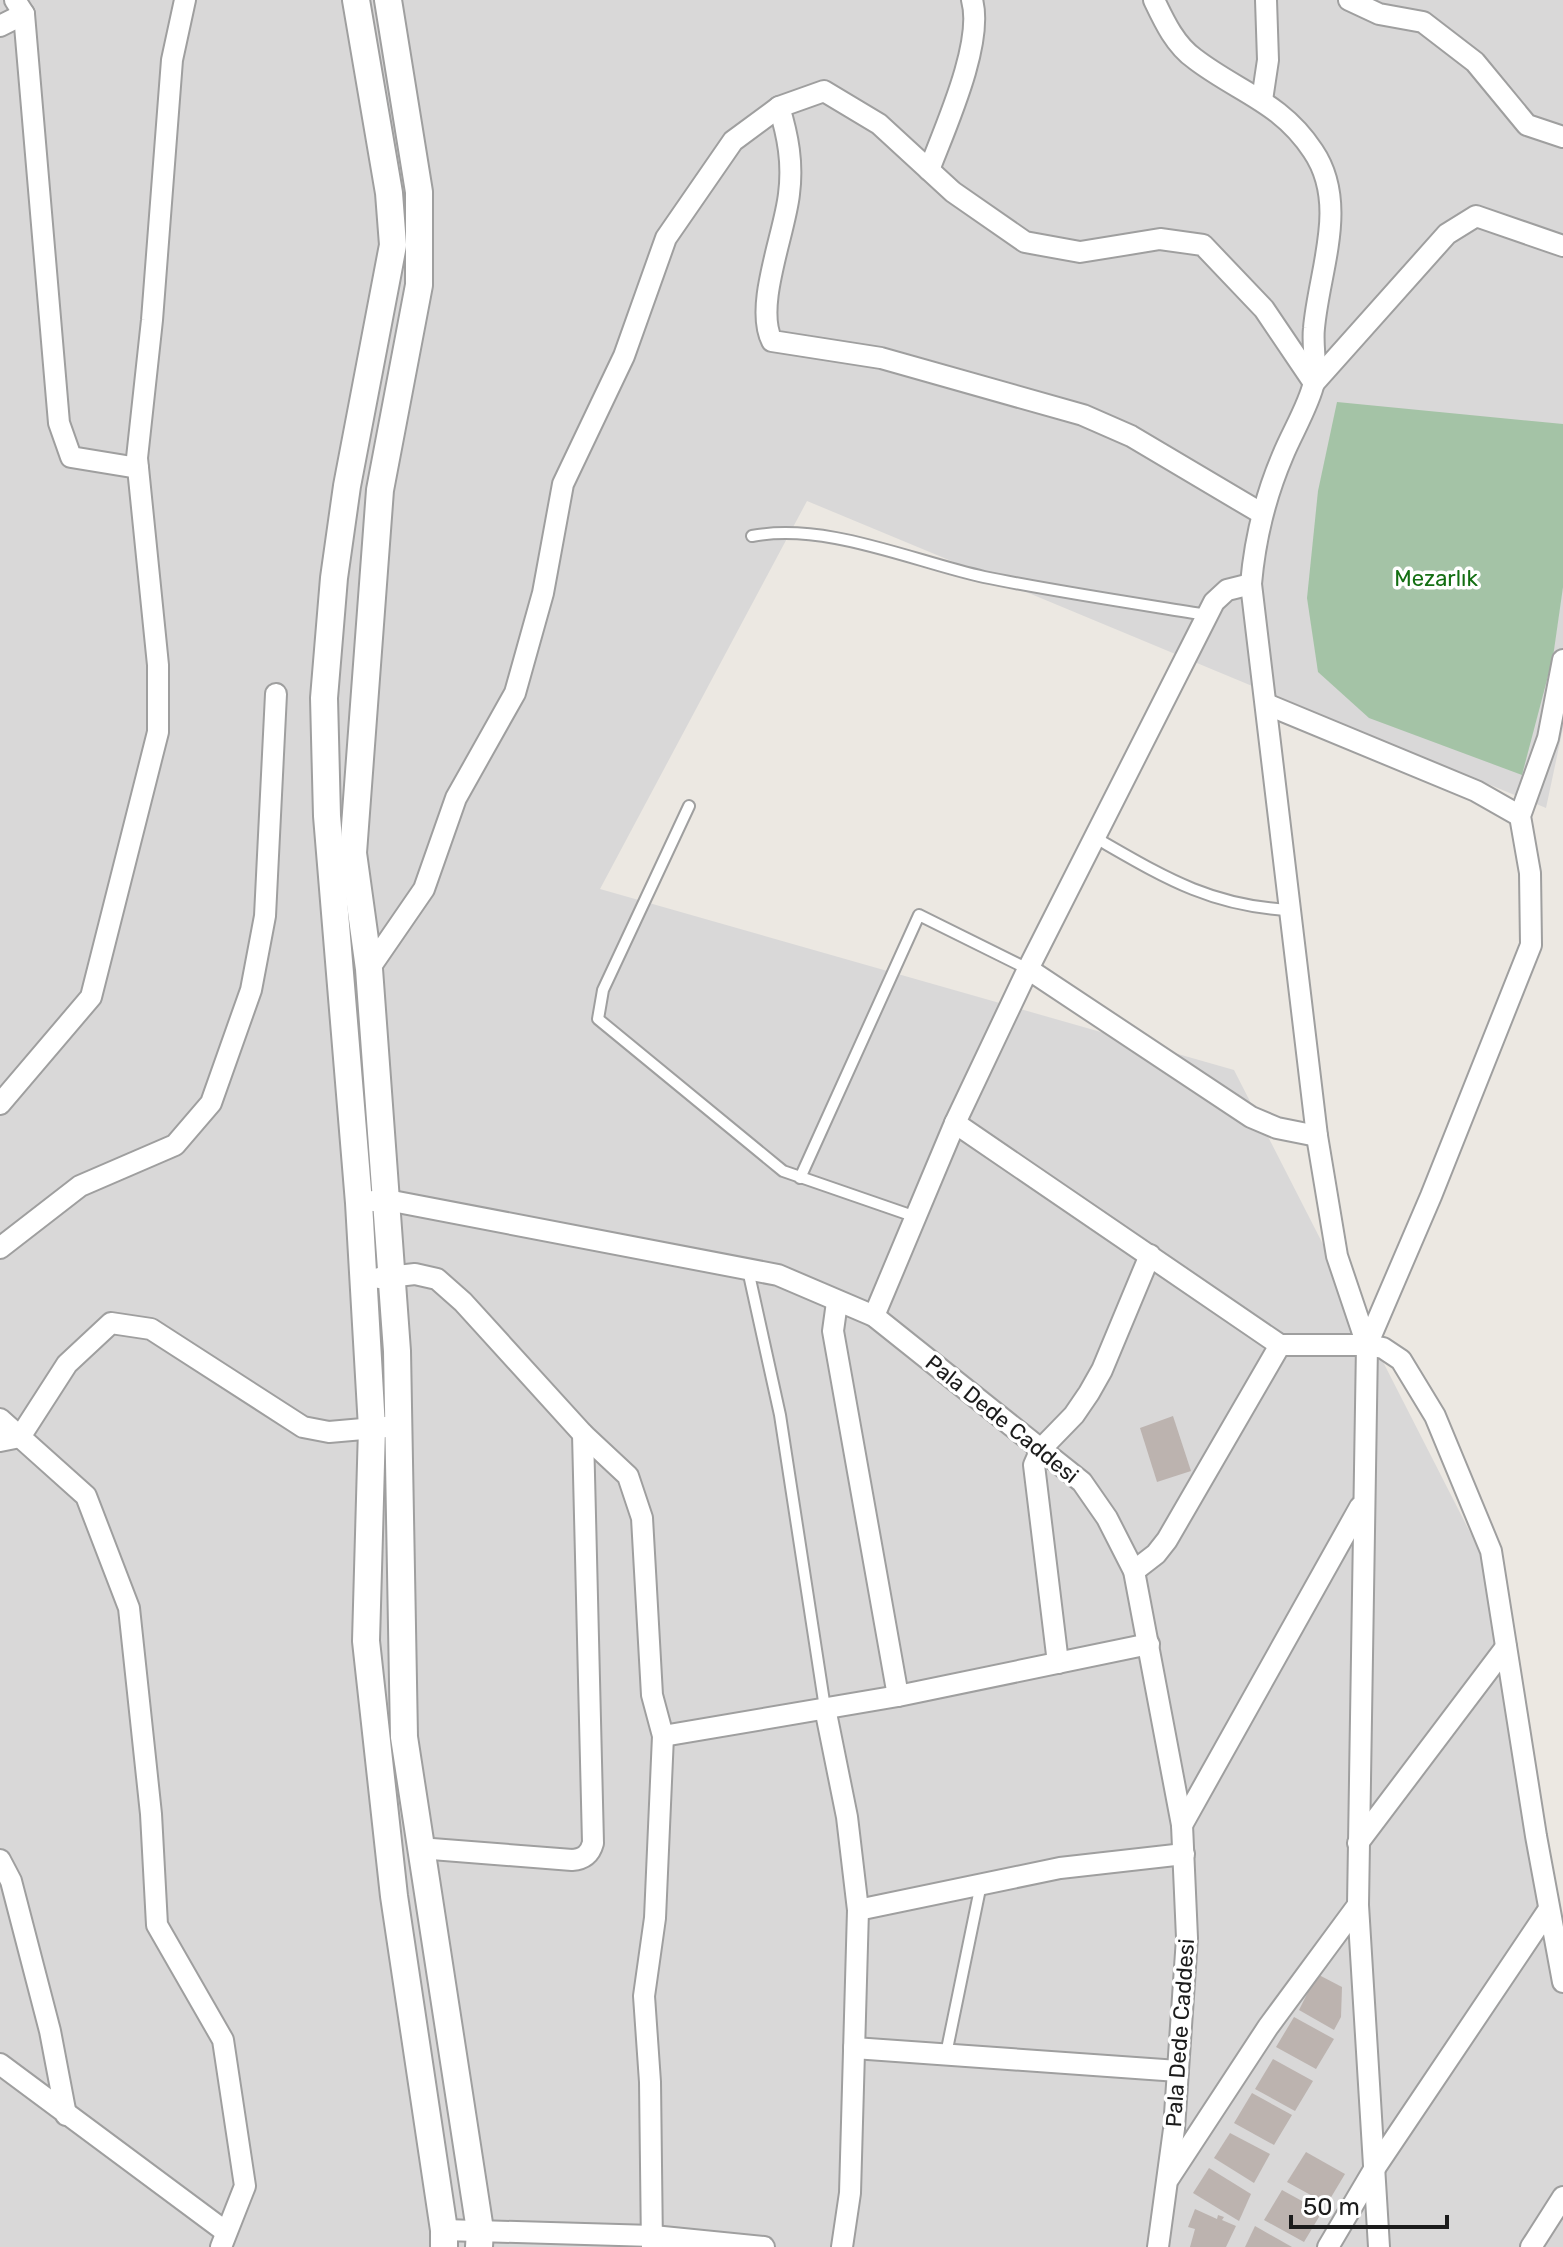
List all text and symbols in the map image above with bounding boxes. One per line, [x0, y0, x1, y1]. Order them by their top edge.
park label: Mezarlık [1394, 565, 1478, 592]
street label: Pala Dede Caddesi [920, 1349, 1084, 1489]
street label: Pala Dede Caddesi [1160, 1938, 1200, 2128]
scale bar [1291, 2179, 1447, 2229]
text: 50 m [1303, 2193, 1360, 2221]

